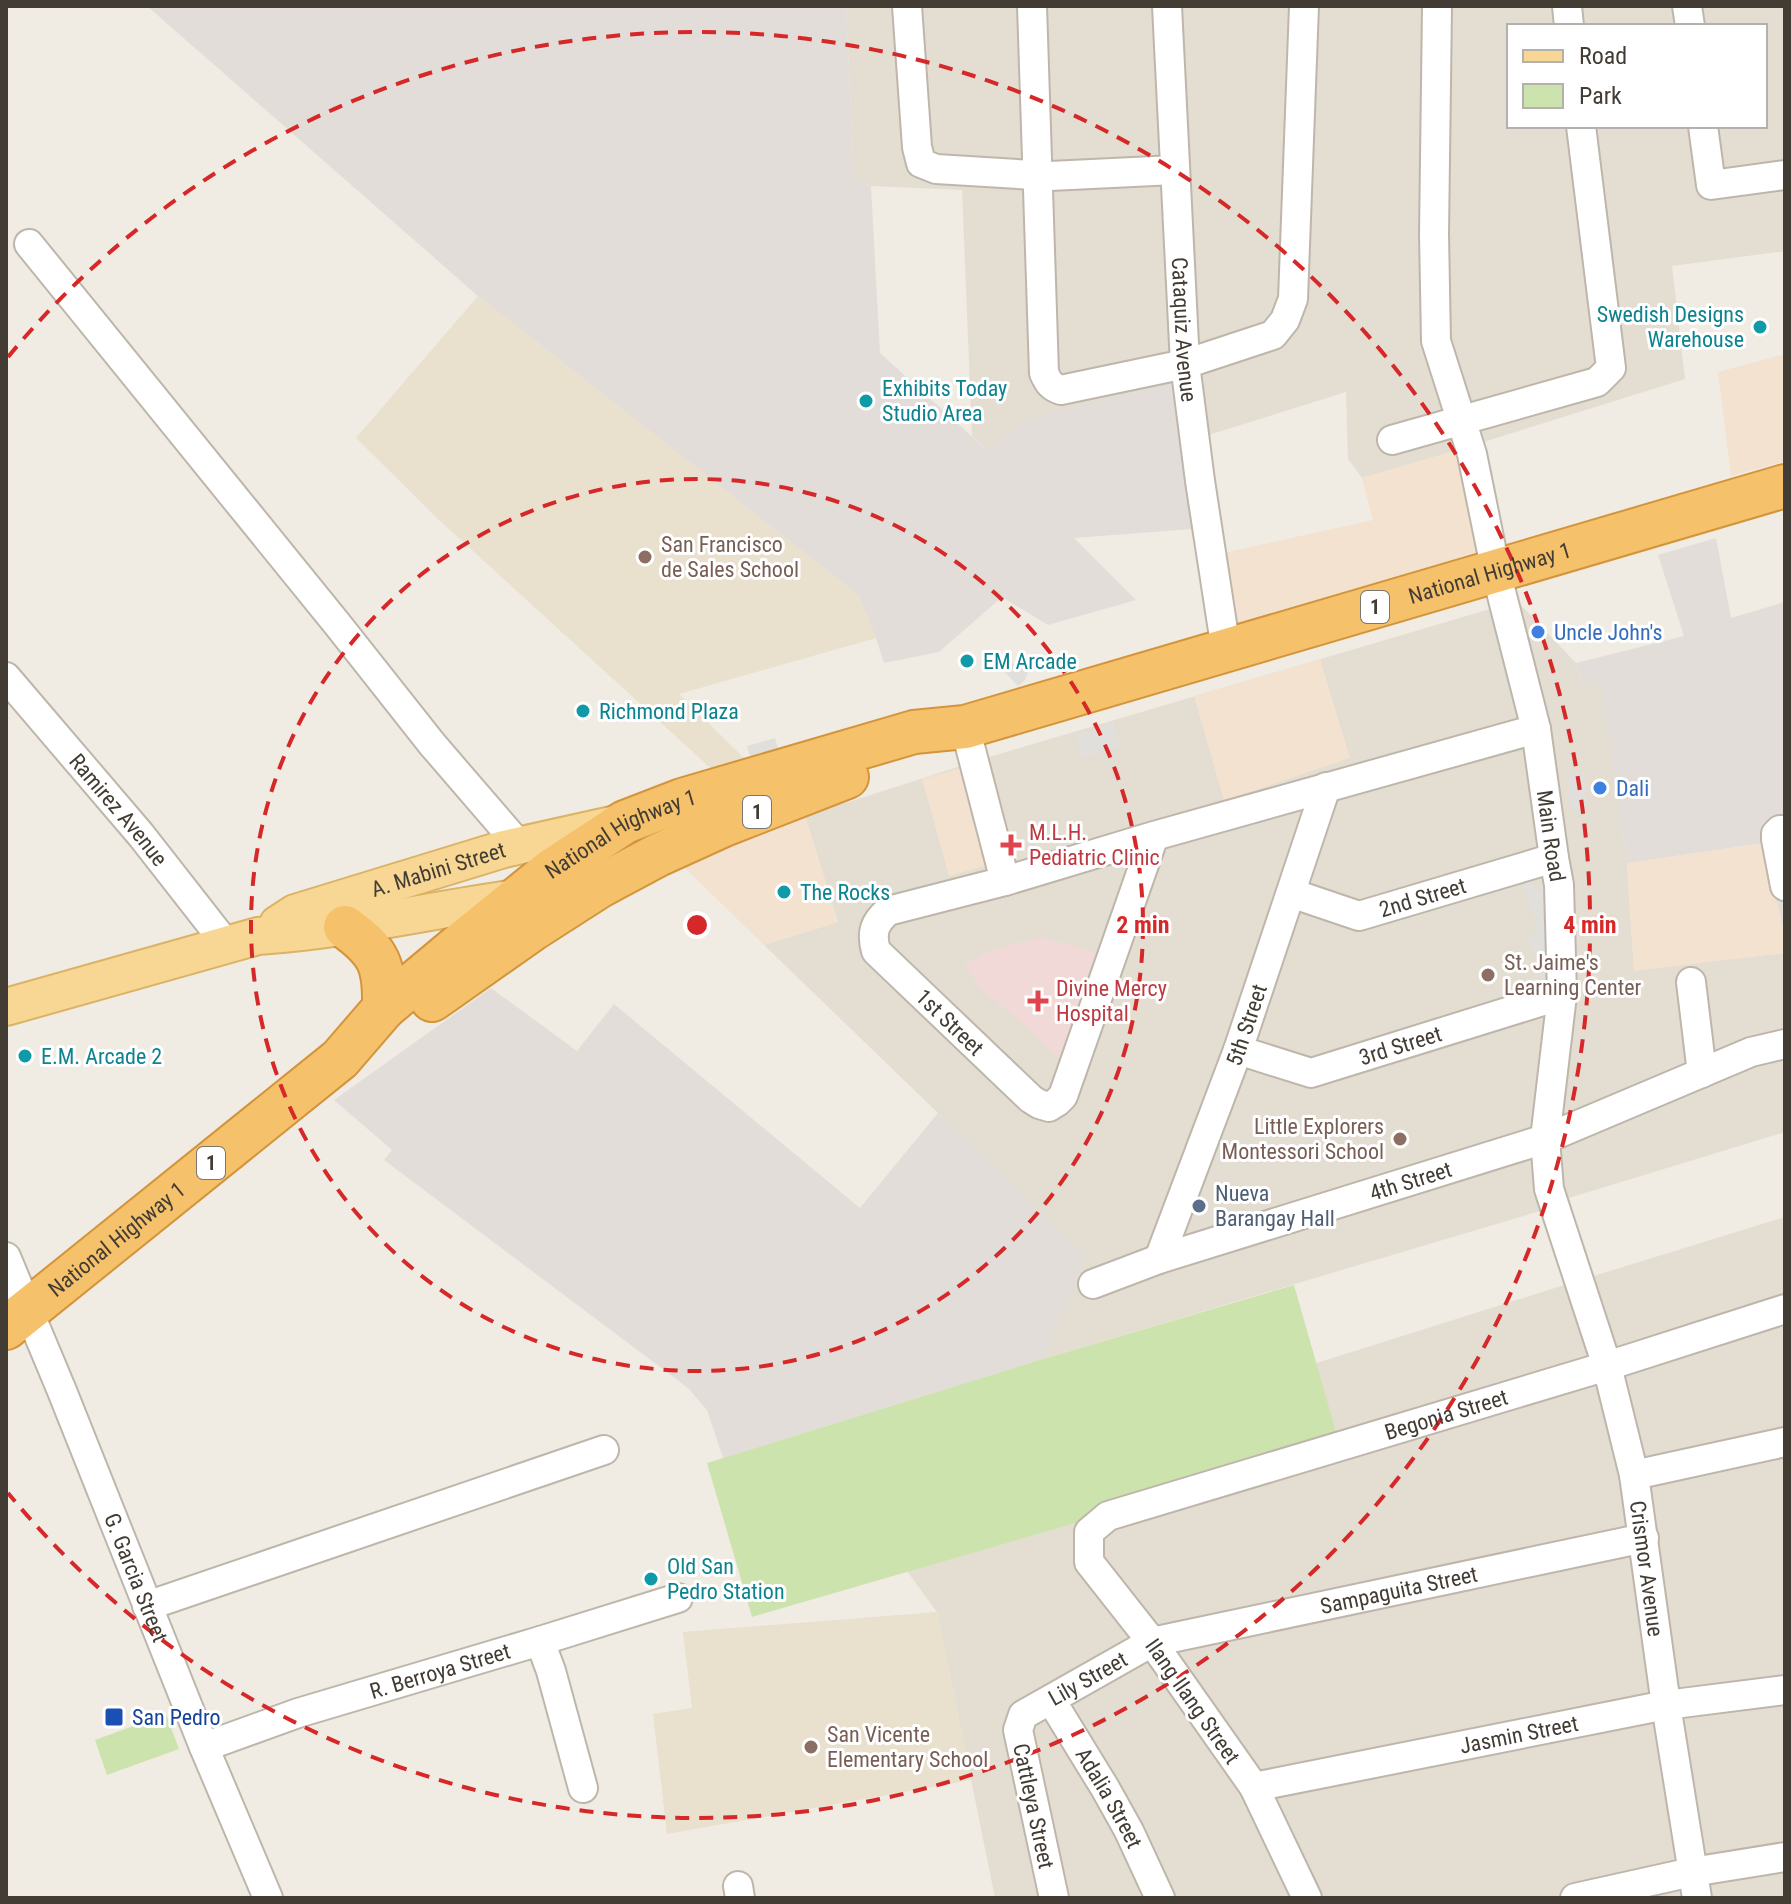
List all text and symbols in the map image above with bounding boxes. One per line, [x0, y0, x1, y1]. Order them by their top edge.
legend [1507, 24, 1767, 128]
text: Road [1579, 42, 1627, 70]
text: Park [1579, 82, 1622, 110]
street label: Cataquiz Avenue [1167, 257, 1202, 403]
place label: Swedish Designs Warehouse [1597, 302, 1744, 352]
marker: Swedish Designs Warehouse [1751, 318, 1769, 336]
place label: Exhibits Today Studio Area [882, 376, 1007, 426]
marker: Exhibits Today Studio Area [857, 392, 875, 410]
place label: San Francisco de Sales School [661, 532, 799, 582]
street label: National Highway 1 [1406, 538, 1574, 609]
marker: San Francisco de Sales School [636, 548, 654, 566]
road number: 1 [1361, 591, 1389, 623]
place label: Uncle John's [1554, 620, 1662, 645]
marker: Uncle John's [1529, 623, 1547, 641]
place label: EM Arcade [983, 649, 1077, 674]
marker: EM Arcade [958, 652, 976, 670]
place label: Richmond Plaza [599, 699, 739, 724]
marker: Richmond Plaza [574, 702, 592, 720]
street label: Ramirez Avenue [64, 749, 172, 871]
place label: Dali [1616, 776, 1649, 801]
marker: Dali [1591, 779, 1609, 797]
street label: National Highway 1 [541, 785, 699, 884]
street label: Main Road [1532, 789, 1570, 884]
road number: 1 [743, 796, 771, 828]
place label: M.L.H. Pediatric Clinic [1029, 820, 1160, 870]
marker: M.L.H. Pediatric Clinic [1000, 834, 1022, 856]
street label: A. Mabini Street [368, 837, 508, 902]
street label: 2nd Street [1376, 873, 1469, 922]
place label: The Rocks [800, 880, 890, 905]
marker: The Rocks [775, 883, 793, 901]
centre of rings [683, 911, 711, 939]
text: 2 min [1116, 911, 1170, 939]
text: 4 min [1563, 911, 1617, 939]
place label: St. Jaime's Learning Center [1504, 950, 1642, 1000]
marker: St. Jaime's Learning Center [1479, 966, 1497, 984]
place label: Divine Mercy Hospital [1056, 976, 1167, 1026]
street label: 5th Street [1221, 981, 1272, 1069]
street label: 1st Street [911, 984, 989, 1061]
marker: Divine Mercy Hospital [1027, 990, 1049, 1012]
street label: 3rd Street [1356, 1021, 1445, 1070]
place label: E.M. Arcade 2 [41, 1044, 162, 1069]
marker: E.M. Arcade 2 [16, 1047, 34, 1065]
place label: Little Explorers Montessori School [1222, 1114, 1384, 1164]
marker: Little Explorers Montessori School [1391, 1130, 1409, 1148]
road number: 1 [197, 1147, 225, 1179]
street label: 4th Street [1367, 1157, 1455, 1206]
street label: National Highway 1 [44, 1177, 190, 1302]
place label: Nueva Barangay Hall [1215, 1181, 1335, 1231]
marker: Nueva Barangay Hall [1190, 1197, 1208, 1215]
street label: Begonia Street [1382, 1385, 1511, 1445]
street label: Crismor Avenue [1625, 1499, 1668, 1638]
street label: G. Garcia Street [99, 1510, 173, 1646]
place label: Old San Pedro Station [667, 1554, 785, 1604]
street label: Sampaguita Street [1318, 1562, 1480, 1619]
marker: Old San Pedro Station [642, 1570, 660, 1588]
street label: Ilang Ilang Street [1140, 1634, 1245, 1769]
street label: R. Berroya Street [367, 1639, 513, 1704]
street label: Lily Street [1044, 1647, 1132, 1711]
place label: San Pedro [132, 1705, 220, 1730]
marker: San Pedro [103, 1706, 125, 1728]
street label: Jasmin Street [1458, 1711, 1580, 1759]
place label: San Vicente Elementary School [827, 1722, 988, 1772]
marker: San Vicente Elementary School [802, 1738, 820, 1756]
street label: Cattleya Street [1008, 1741, 1059, 1871]
street label: Adalia Street [1070, 1743, 1147, 1852]

